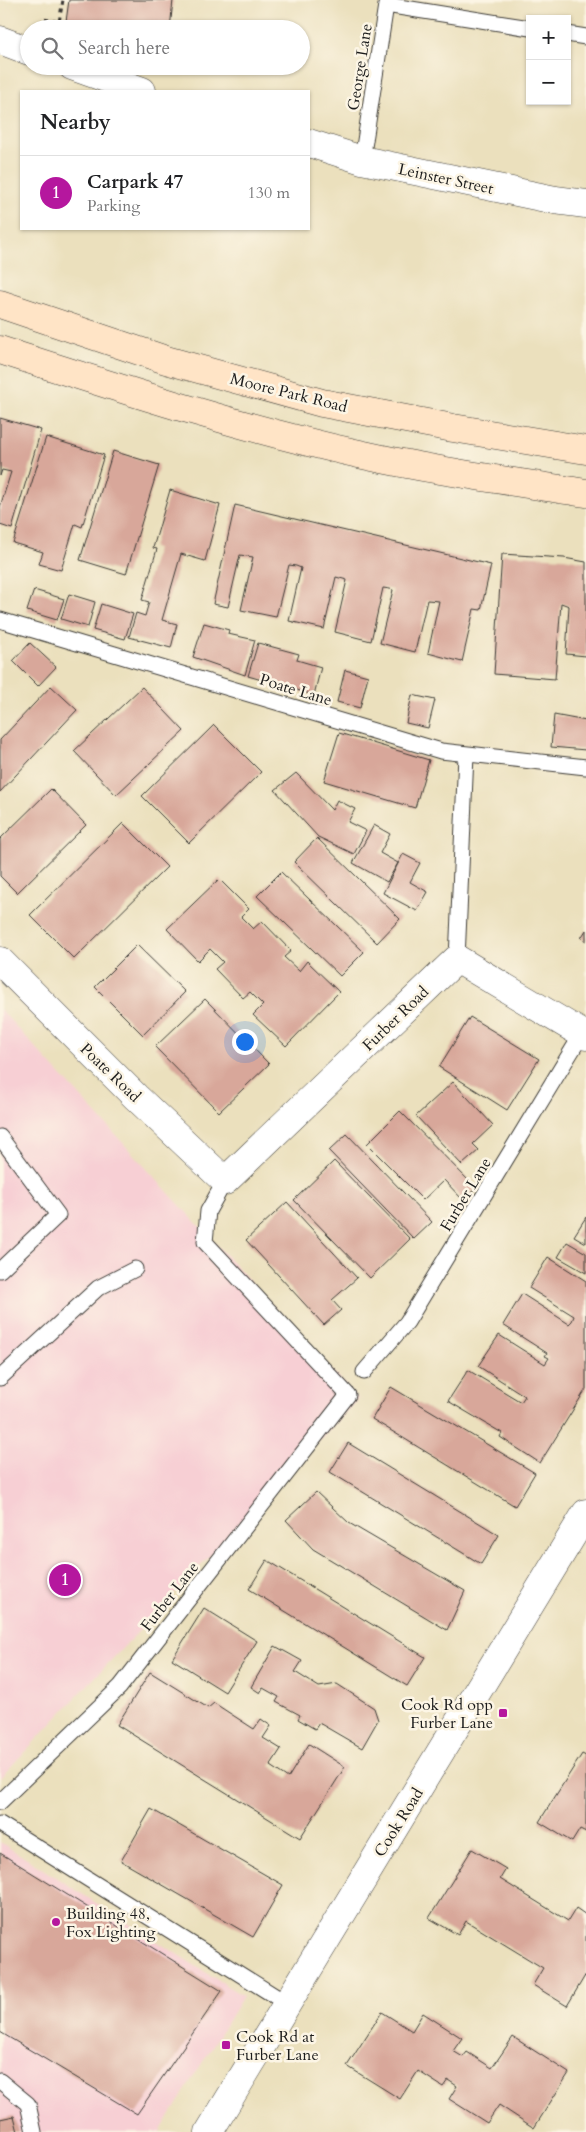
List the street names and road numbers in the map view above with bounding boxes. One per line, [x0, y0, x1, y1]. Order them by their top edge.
street label: George Lane [342, 22, 378, 112]
street label: Leinster Street [396, 158, 495, 200]
street label: Moore Park Road [228, 368, 350, 418]
street label: Poate Lane [257, 669, 335, 711]
street label: Furber Road [358, 981, 434, 1056]
street label: Poate Road [75, 1038, 146, 1108]
street label: Furber Lane [435, 1153, 497, 1236]
street label: Furber Lane [136, 1557, 204, 1636]
street label: Cook Road [369, 1783, 429, 1861]

